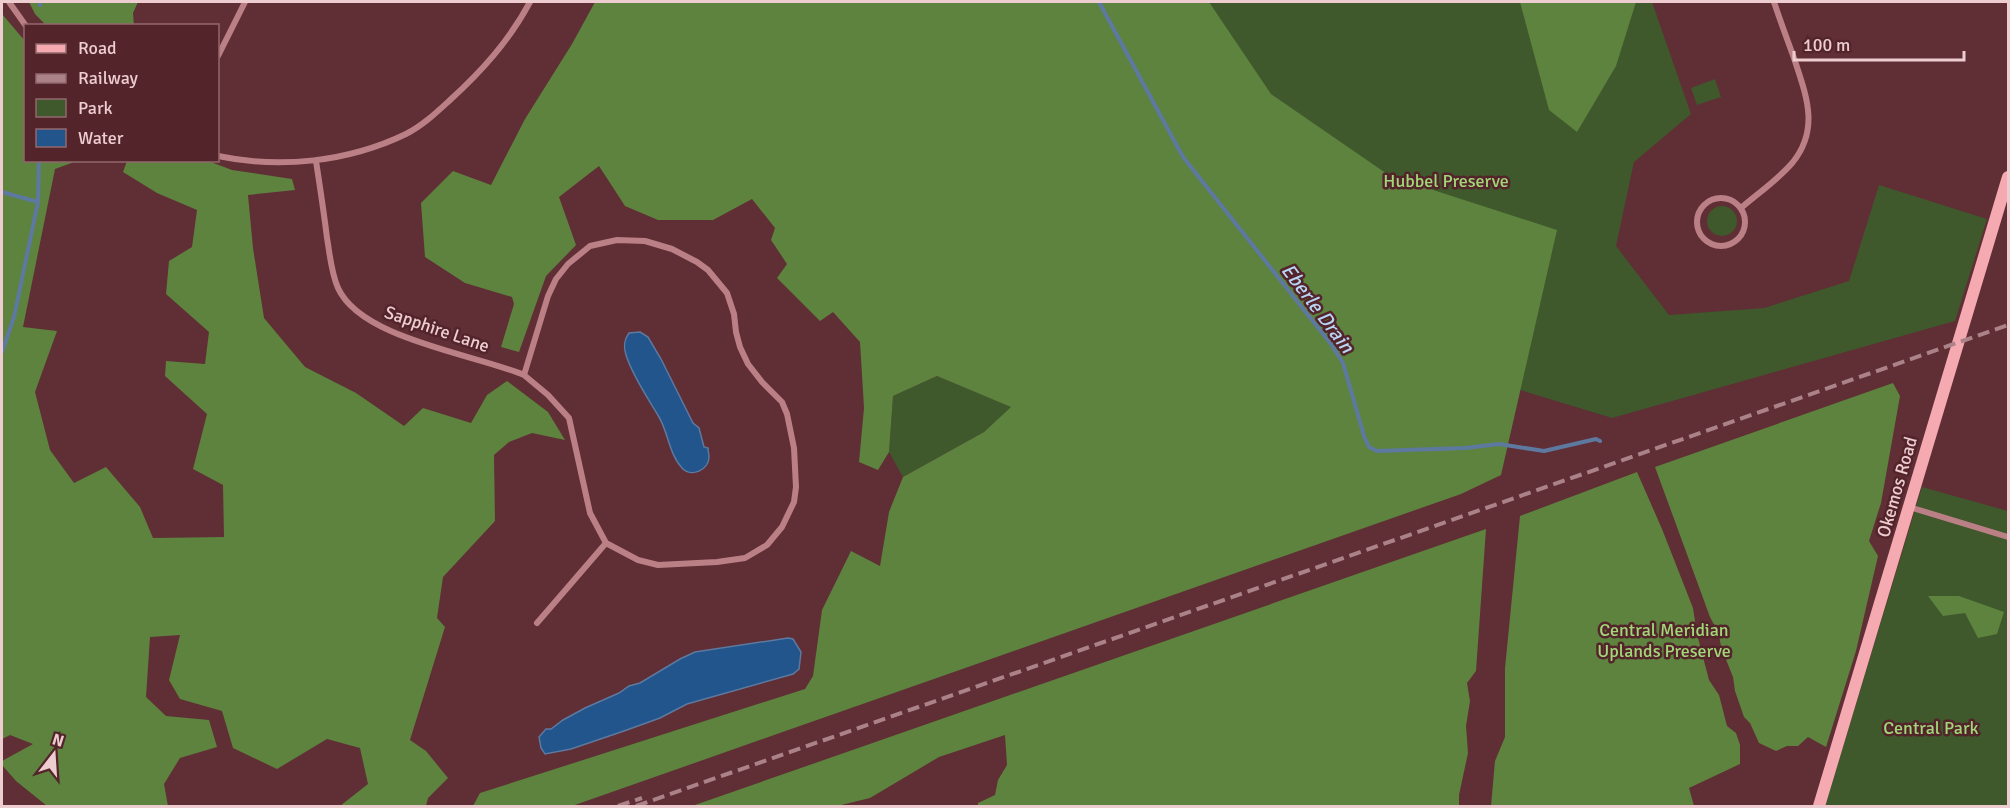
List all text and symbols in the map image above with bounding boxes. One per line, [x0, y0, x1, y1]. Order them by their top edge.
legend [24, 24, 219, 162]
scale bar [1794, 24, 1964, 62]
text: 100 m [1803, 34, 1850, 56]
text: Road [78, 37, 117, 59]
text: Railway [78, 67, 139, 89]
text: Park [78, 97, 113, 119]
text: Water [78, 127, 124, 149]
park label: Hubbel Preserve [1383, 170, 1509, 192]
water label: Eberle Drain [1276, 258, 1360, 359]
street label: Sapphire Lane [382, 301, 492, 357]
street label: Okemos Road [1872, 434, 1922, 540]
park label: Central Meridian Uplands Preserve [1597, 619, 1731, 662]
park label: Central Park [1883, 717, 1979, 739]
north arrow [24, 724, 84, 784]
text: N [50, 729, 66, 752]

